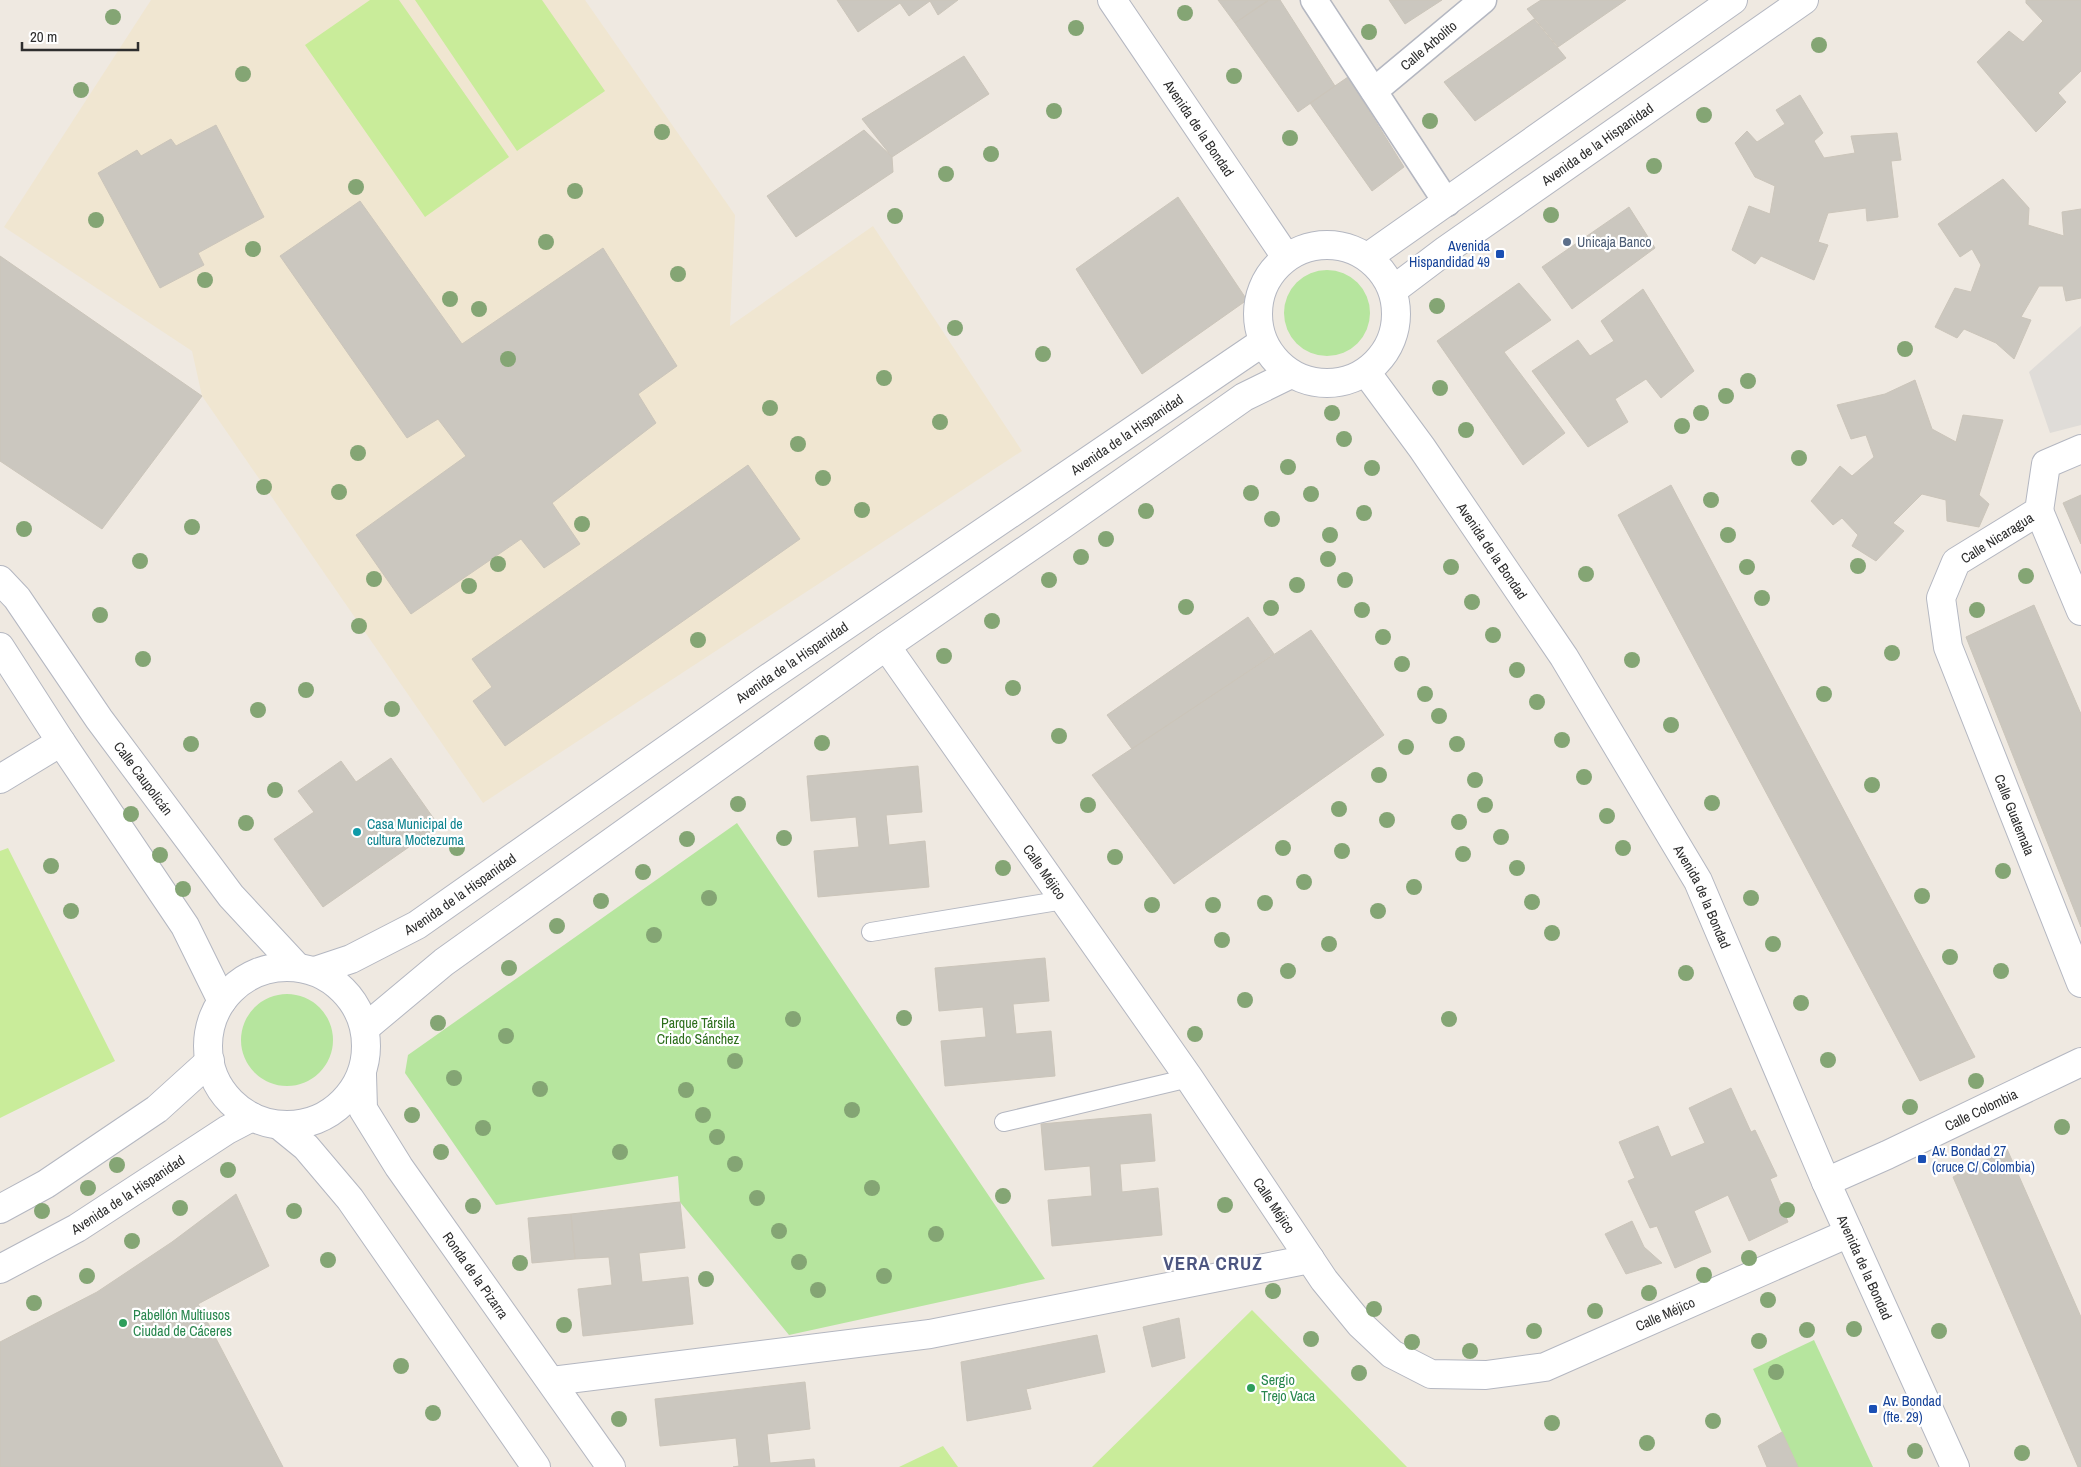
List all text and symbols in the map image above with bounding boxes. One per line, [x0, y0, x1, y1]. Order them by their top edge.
street label: Calle Arbolito [1396, 17, 1461, 74]
scale bar [22, 20, 139, 52]
text: 20 m [30, 26, 57, 47]
street label: Avenida de la Bondad [1159, 76, 1238, 180]
street label: Avenida de la Hispanidad [1537, 99, 1657, 190]
place label: Unicaja Banco [1577, 233, 1652, 251]
marker: Unicaja Banco [1561, 236, 1573, 248]
place label: Avenida Hispandidad 49 [1409, 237, 1491, 271]
marker: Avenida Hispandidad 49 [1494, 248, 1506, 260]
street label: Avenida de la Hispanidad [1066, 390, 1187, 480]
street label: Avenida de la Bondad [1452, 498, 1531, 603]
street label: Calle Nicaragua [1957, 508, 2037, 567]
street label: Avenida de la Hispanidad [731, 618, 852, 708]
street label: Calle Caupolicán [110, 738, 177, 819]
street label: Calle Guatemala [1990, 772, 2039, 859]
place label: Casa Municipal de cultura Moctezuma [367, 815, 465, 849]
marker: Casa Municipal de cultura Moctezuma [351, 826, 363, 838]
street label: Calle Méjico [1019, 841, 1070, 903]
street label: Avenida de la Bondad [1669, 841, 1735, 951]
street label: Avenida de la Hispanidad [400, 849, 519, 940]
park label: Parque Társila Criado Sánchez [657, 1014, 739, 1048]
street label: Calle Colombia [1942, 1085, 2021, 1135]
place label: Av. Bondad 27 (cruce C/ Colombia) [1931, 1142, 2035, 1176]
street label: Avenida de la Hispanidad [67, 1151, 188, 1239]
marker: Av. Bondad 27 (cruce C/ Colombia) [1916, 1153, 1928, 1165]
street label: Calle Méjico [1249, 1174, 1299, 1237]
street label: Avenida de la Bondad [1833, 1211, 1896, 1323]
street label: Ronda de la Pizarra [439, 1228, 513, 1323]
district label: VERA CRUZ [1163, 1250, 1263, 1276]
street label: Calle Méjico [1633, 1293, 1698, 1335]
place label: Pabellón Multiusos Ciudad de Cáceres [133, 1306, 232, 1340]
marker: Pabellón Multiusos Ciudad de Cáceres [117, 1317, 129, 1329]
place label: Sergio Trejo Vaca [1261, 1371, 1316, 1405]
marker: Sergio Trejo Vaca [1245, 1382, 1257, 1394]
place label: Av. Bondad (fte. 29) [1882, 1392, 1941, 1426]
marker: Av. Bondad (fte. 29) [1867, 1403, 1879, 1415]

